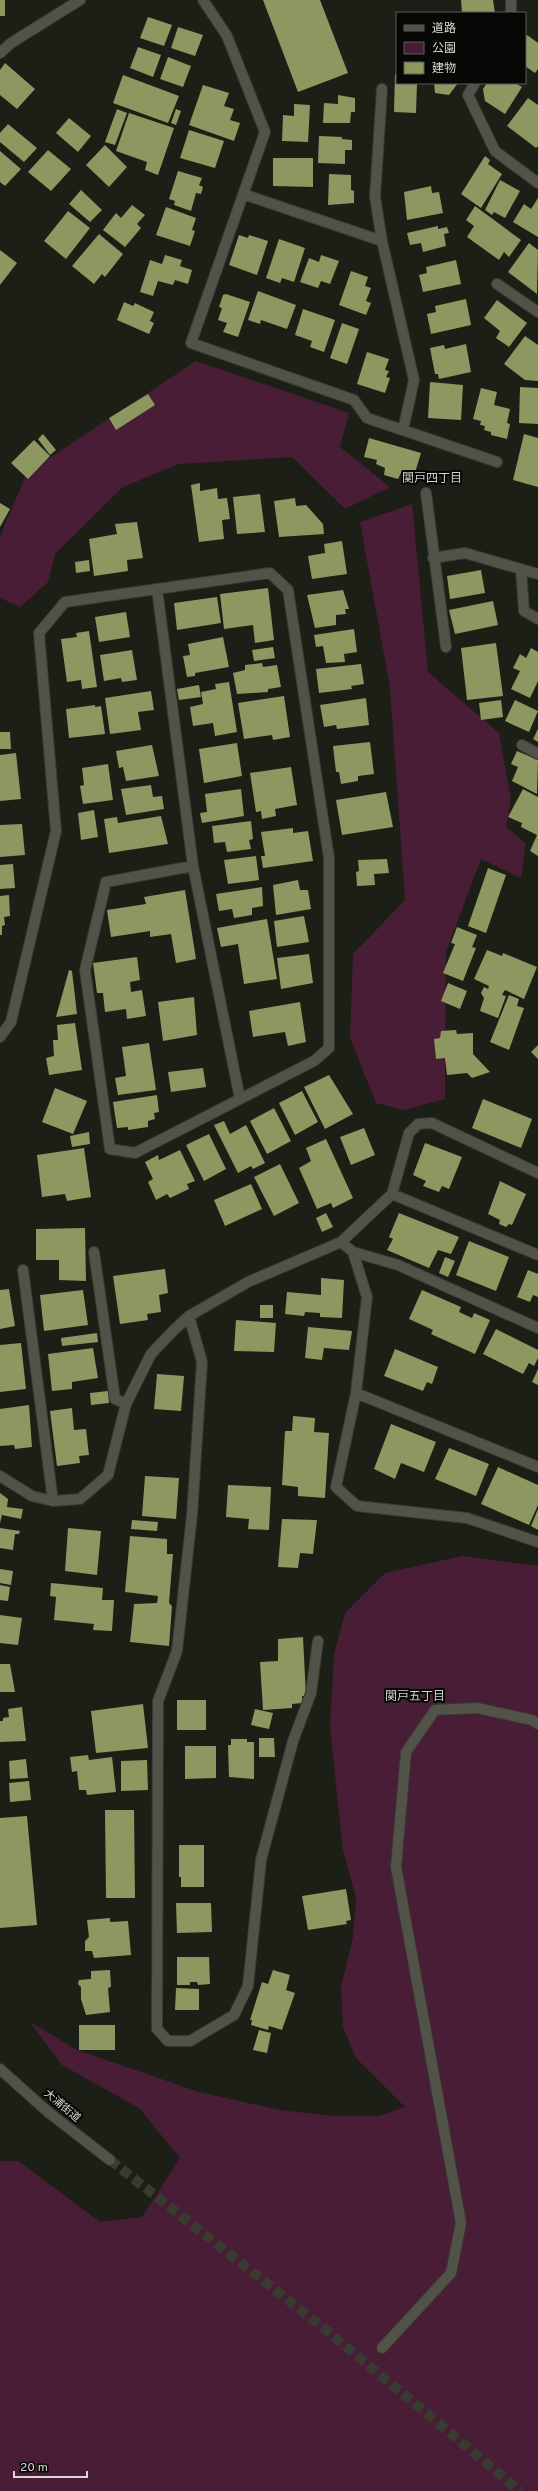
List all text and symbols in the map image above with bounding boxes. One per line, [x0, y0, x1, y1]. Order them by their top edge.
legend [396, 12, 526, 84]
text: 道路 [432, 21, 456, 37]
text: 公園 [432, 41, 456, 57]
text: 建物 [432, 61, 456, 77]
district label: 関戸四丁目 [402, 471, 462, 487]
district label: 関戸五丁目 [385, 1689, 445, 1705]
street label: 大浦街道 [41, 2086, 83, 2126]
scale bar [14, 2453, 87, 2479]
text: 20 m [20, 2460, 48, 2476]

